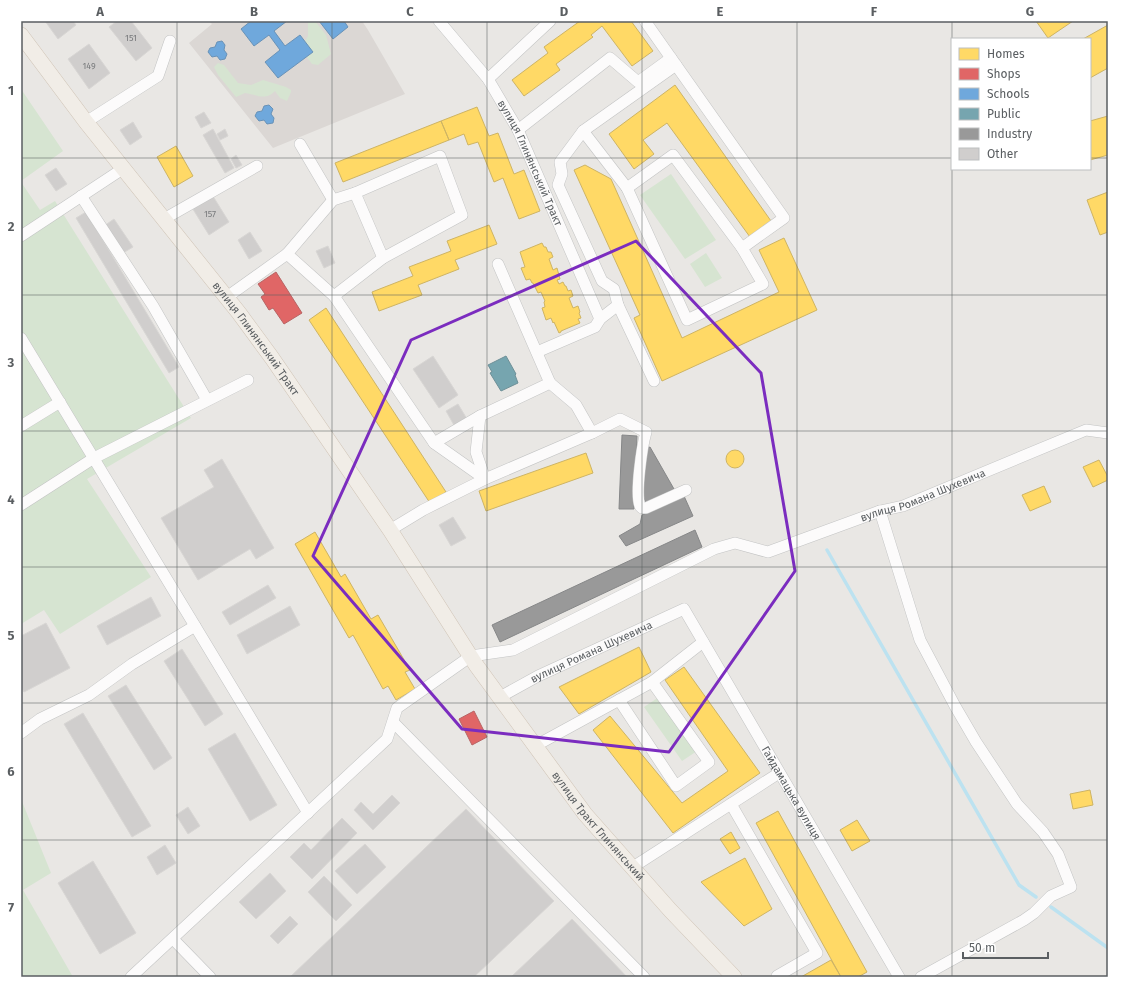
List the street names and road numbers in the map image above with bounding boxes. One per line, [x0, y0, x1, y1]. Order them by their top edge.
street label: вулиця Глинянський Тракт [495, 98, 565, 228]
street label: вулиця Глинянський Тракт [210, 279, 302, 398]
street label: вулиця Романа Шухевича [859, 466, 988, 525]
street label: вулиця Романа Шухевича [528, 618, 655, 686]
street label: Гайдамацька вулиця [759, 744, 823, 842]
street label: вулиця Тракт Глинянський [549, 769, 647, 883]

